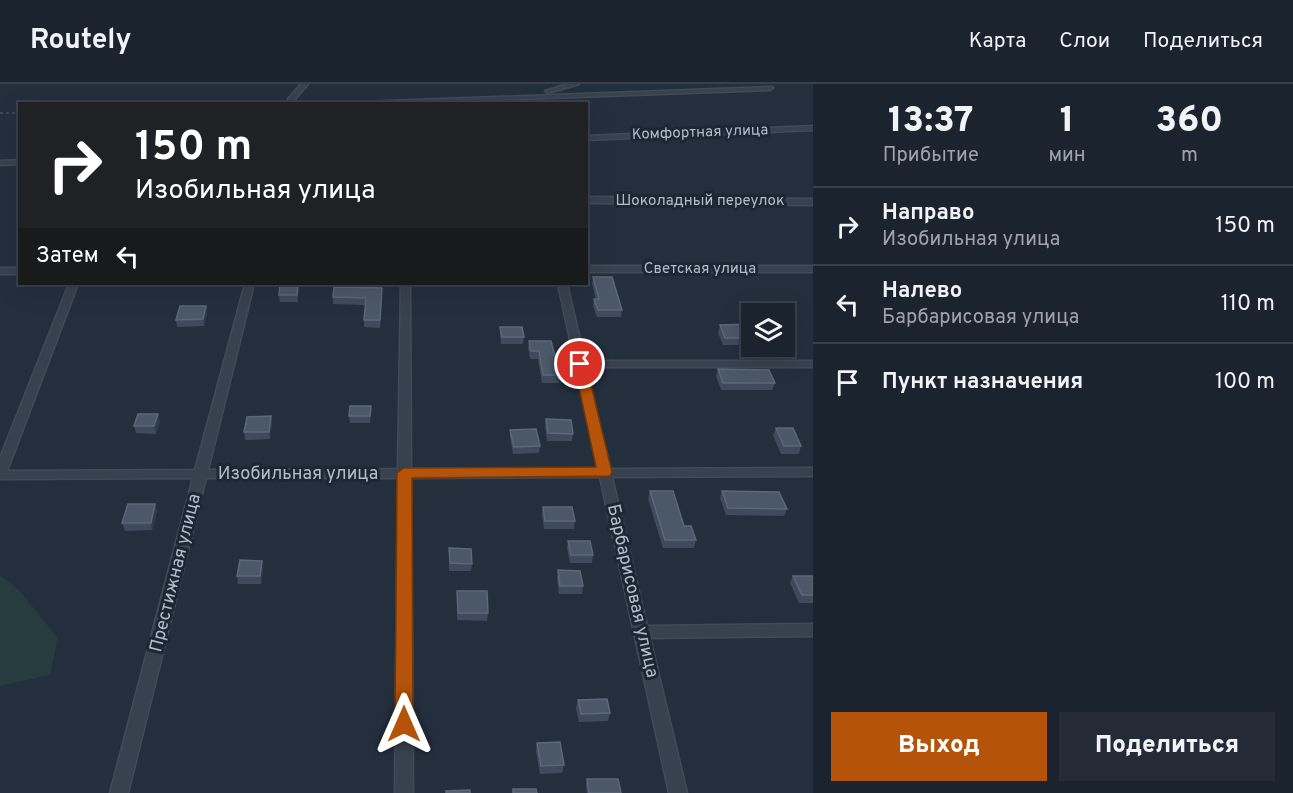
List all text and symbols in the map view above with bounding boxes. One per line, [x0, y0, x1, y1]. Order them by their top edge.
text: Routely [30, 23, 131, 59]
text: Карта [969, 28, 1026, 55]
text: Слои [1059, 28, 1110, 55]
text: Поделиться [1143, 28, 1263, 55]
text: 13:37 [888, 99, 974, 145]
text: 1 [1060, 99, 1074, 145]
text: 360 [1155, 99, 1223, 145]
street label: Комфортная улица [631, 121, 769, 145]
text: 150 m [135, 122, 252, 175]
icon: right [36, 126, 114, 204]
text: Прибытие [883, 143, 979, 169]
text: мин [1048, 143, 1086, 169]
text: m [1181, 143, 1198, 169]
text: Изобильная улица [135, 174, 376, 208]
street label: Шоколадный переулок [615, 192, 785, 211]
text: Направо [882, 200, 974, 227]
icon: right [831, 210, 864, 243]
text: 150 m [1215, 213, 1275, 240]
text: Изобильная улица [882, 227, 1060, 253]
icon: left [111, 240, 144, 273]
text: Затем [36, 243, 99, 270]
street label: Светская улица [644, 260, 756, 279]
text: Налево [882, 278, 962, 305]
icon: left [831, 288, 864, 321]
text: 110 m [1221, 291, 1275, 318]
map controls [741, 303, 795, 357]
button: layers [741, 303, 795, 357]
text: Барбарисовая улица [882, 305, 1079, 331]
pin [554, 338, 605, 389]
icon: arrive [563, 347, 596, 380]
icon: arrive [831, 366, 864, 399]
text: Пункт назначения [882, 369, 1083, 396]
text: 100 m [1215, 369, 1275, 396]
street label: Изобильная улица [218, 463, 378, 486]
street label: Престижная улица [145, 491, 207, 655]
street label: Барбарисовая улица [601, 502, 663, 680]
position arrow [372, 692, 436, 756]
button: Выход [831, 712, 1047, 781]
button: Поделиться [1059, 712, 1275, 781]

